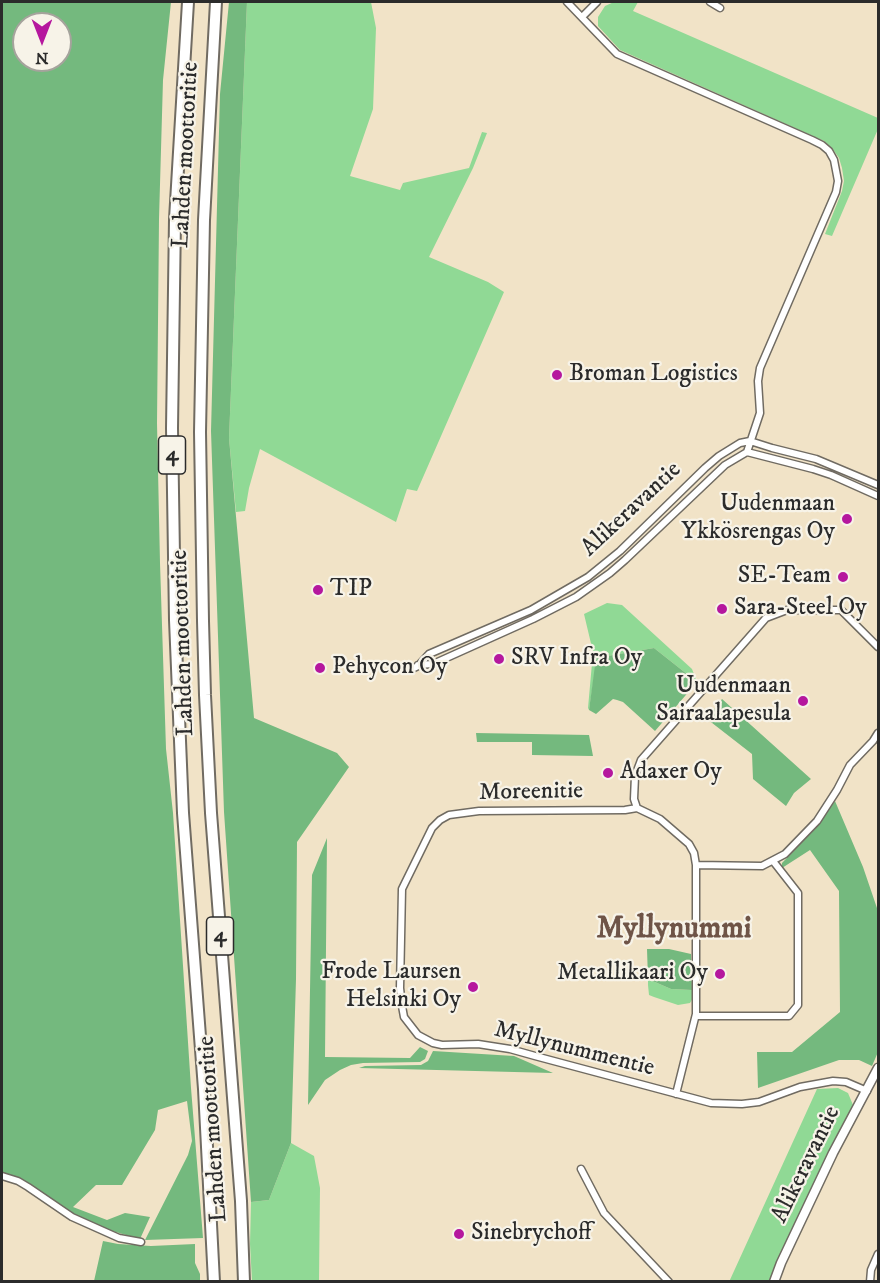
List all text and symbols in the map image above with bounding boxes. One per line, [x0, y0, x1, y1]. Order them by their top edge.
north arrow [12, 12, 72, 72]
text: N [35, 48, 49, 68]
street label: Lahden moottoritie [168, 61, 206, 249]
place label: Broman Logistics [569, 361, 738, 389]
marker: Broman Logistics [550, 368, 564, 382]
road number: 4 [158, 436, 186, 474]
street label: Alikeravantie [576, 456, 688, 564]
place label: Uudenmaan Ykkösrengas Oy [681, 491, 835, 547]
marker: Uudenmaan Ykkösrengas Oy [840, 512, 854, 526]
street label: Lahden moottoritie [166, 549, 202, 737]
place label: SE-Team [738, 563, 831, 591]
marker: SE-Team [836, 570, 850, 584]
place label: TIP [330, 576, 372, 604]
marker: TIP [311, 583, 325, 597]
place label: Sara-Steel Oy [734, 595, 867, 623]
marker: Sara-Steel Oy [715, 602, 729, 616]
place label: SRV Infra Oy [511, 645, 642, 673]
marker: SRV Infra Oy [492, 652, 506, 666]
place label: Pehycon Oy [332, 654, 447, 682]
marker: Pehycon Oy [313, 661, 327, 675]
place label: Uudenmaan Sairaalapesula [656, 673, 791, 729]
marker: Uudenmaan Sairaalapesula [796, 694, 810, 708]
place label: Adaxer Oy [620, 759, 722, 787]
marker: Adaxer Oy [601, 766, 615, 780]
street label: Moreenitie [479, 778, 583, 808]
district label: Myllynummi [596, 913, 752, 949]
road number: 4 [206, 917, 234, 955]
place label: Frode Laursen Helsinki Oy [321, 959, 461, 1015]
place label: Metallikaari Oy [557, 960, 708, 988]
marker: Metallikaari Oy [713, 967, 727, 981]
marker: Frode Laursen Helsinki Oy [466, 980, 480, 994]
street label: Myllynummentie [491, 1016, 657, 1084]
street label: Lahden moottoritie [193, 1035, 235, 1223]
street label: Alikeravantie [766, 1102, 848, 1228]
place label: Sinebrychoff [471, 1220, 591, 1248]
marker: Sinebrychoff [452, 1227, 466, 1241]

